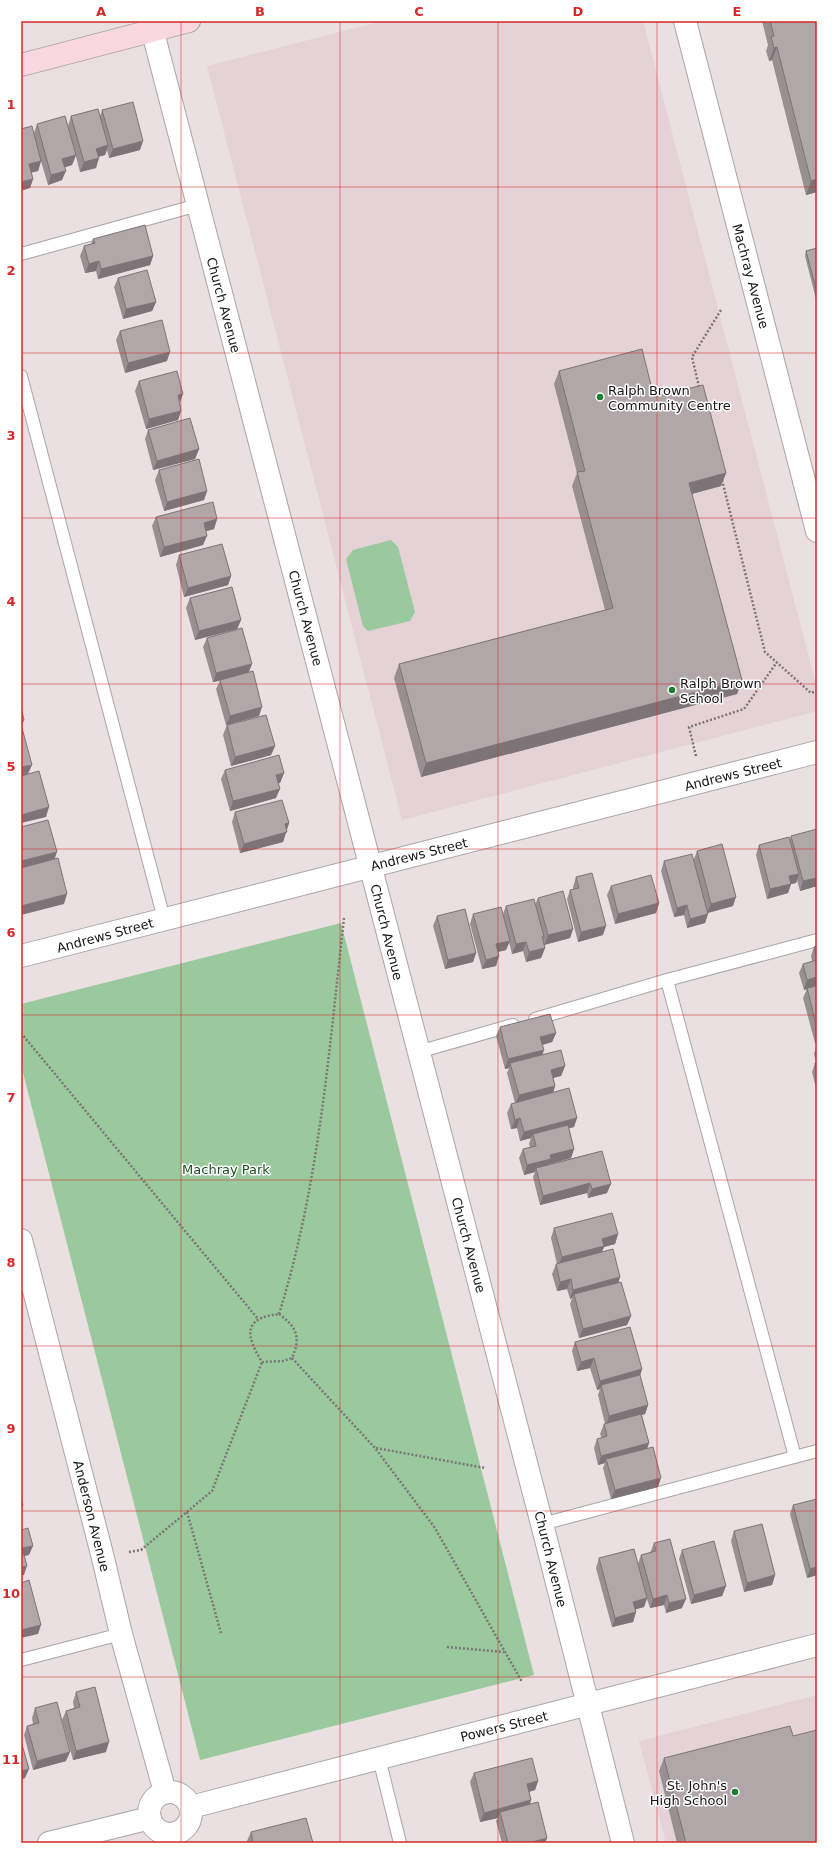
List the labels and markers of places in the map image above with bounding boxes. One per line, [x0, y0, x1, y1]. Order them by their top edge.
place label: Ralph Brown Community Centre [608, 383, 731, 413]
marker: Ralph Brown Community Centre [595, 392, 605, 402]
place label: Ralph Brown School [680, 676, 762, 706]
marker: Ralph Brown School [667, 685, 677, 695]
place label: St. John's High School [650, 1778, 727, 1808]
marker: St. John's High School [730, 1787, 740, 1797]

